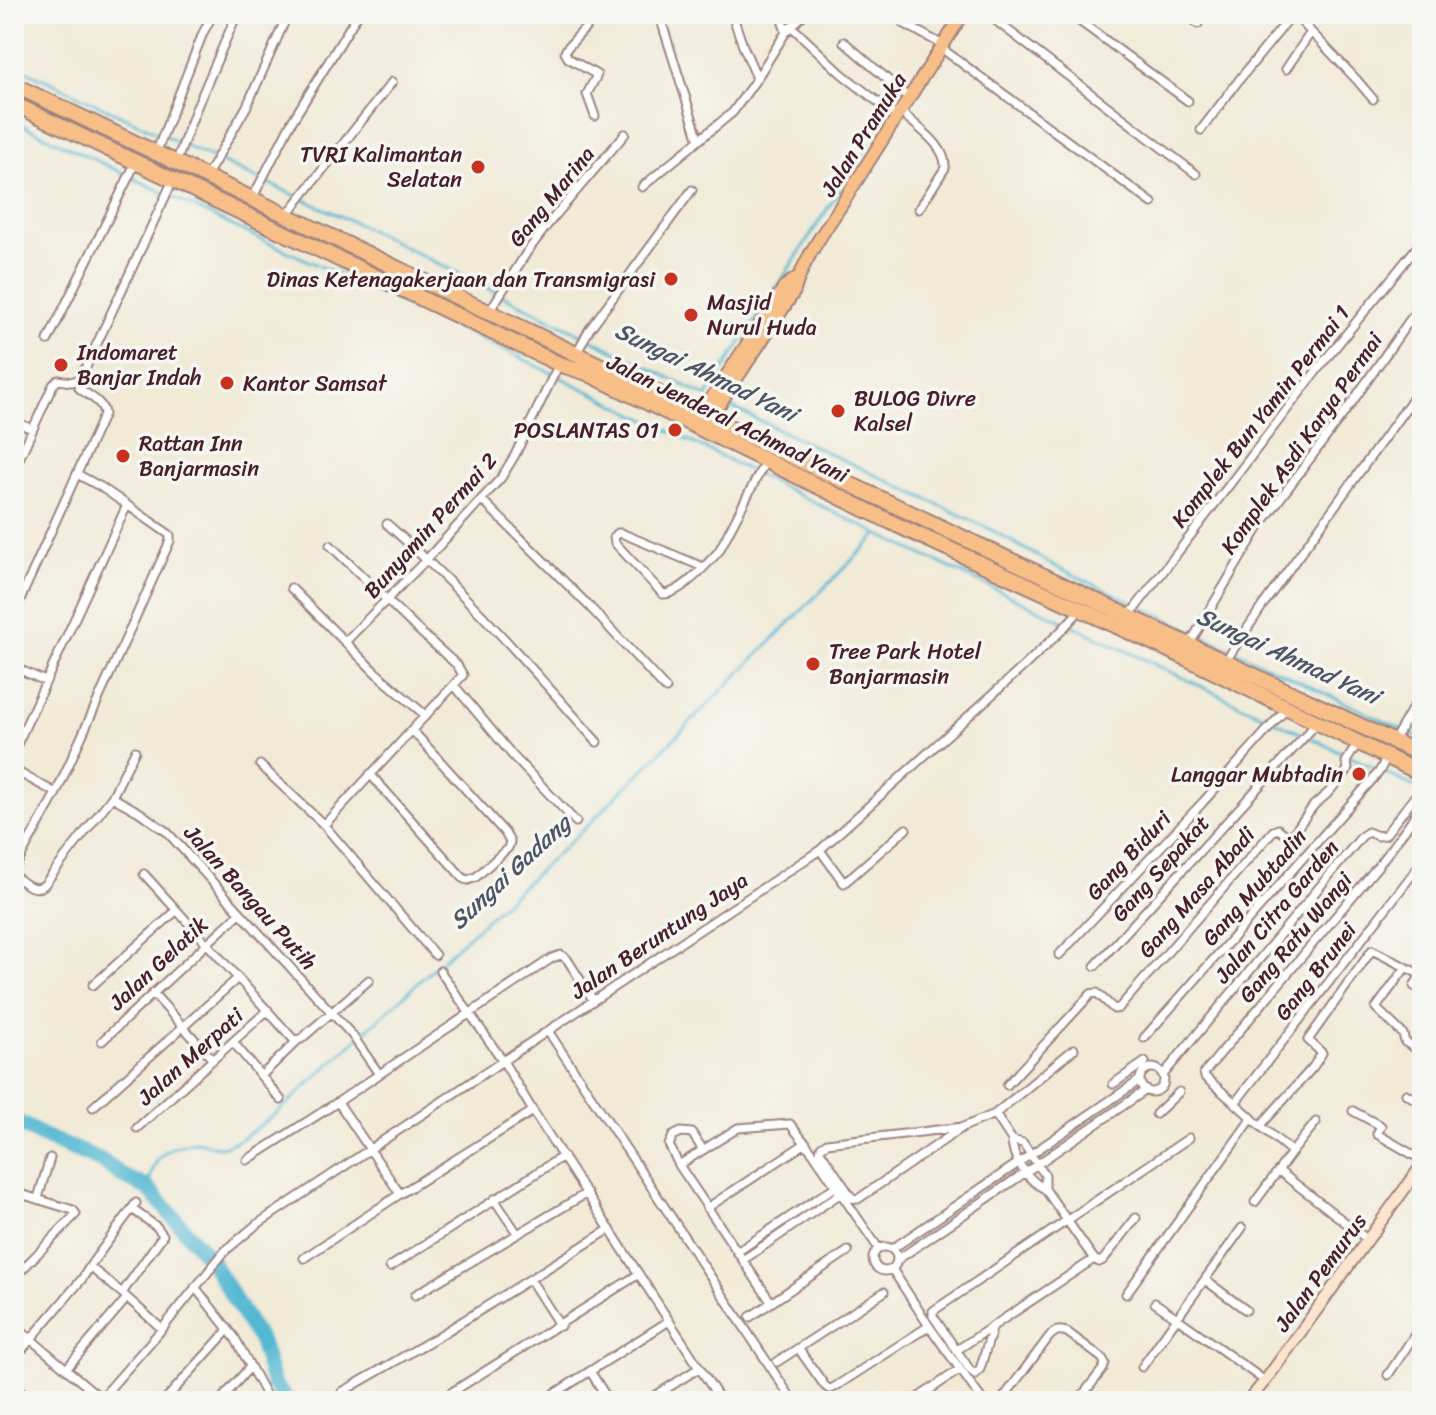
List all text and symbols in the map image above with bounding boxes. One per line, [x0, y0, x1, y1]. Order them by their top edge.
street label: Jalan Pramuka [809, 63, 918, 205]
place label: TVRI Kalimantan Selatan [300, 135, 462, 199]
street label: Gang Marina [498, 137, 605, 256]
marker: TVRI Kalimantan Selatan [469, 158, 487, 176]
place label: Dinas Ketenagakerjaan dan Transmigrasi [267, 260, 656, 299]
marker: Dinas Ketenagakerjaan dan Transmigrasi [662, 270, 680, 288]
place label: Masjid Nurul Huda [707, 283, 817, 347]
street label: Komplek Bun Yamin Permai 1 [1161, 296, 1360, 536]
marker: Masjid Nurul Huda [682, 306, 700, 324]
water label: Sungai Ahmad Yani [608, 310, 808, 436]
street label: Komplek Asdi Karya Permai [1210, 323, 1394, 563]
place label: Indomaret Banjar Indah [76, 333, 201, 397]
street label: Jalan Jenderal Achmad Yani [599, 342, 856, 494]
marker: Indomaret Banjar Indah [52, 356, 70, 374]
place label: Kantor Samsat [243, 364, 388, 403]
marker: Kantor Samsat [218, 374, 236, 392]
place label: BULOG Divre Kalsel [854, 379, 976, 443]
marker: BULOG Divre Kalsel [829, 402, 847, 420]
place label: POSLANTAS 01 [514, 411, 659, 450]
marker: POSLANTAS 01 [666, 421, 684, 439]
place label: Rattan Inn Banjarmasin [139, 424, 259, 488]
street label: Bunyamin Permai 2 [353, 443, 508, 608]
marker: Rattan Inn Banjarmasin [114, 447, 132, 465]
water label: Sungai Ahmad Yani [1189, 595, 1391, 719]
place label: Tree Park Hotel Banjarmasin [829, 632, 982, 696]
marker: Tree Park Hotel Banjarmasin [804, 655, 822, 673]
place label: Langgar Mubtadin [1171, 755, 1343, 794]
marker: Langgar Mubtadin [1350, 765, 1368, 783]
street label: Gang Biduri [1076, 800, 1181, 910]
water label: Sungai Gadang [439, 802, 583, 940]
street label: Gang Sepakat [1101, 805, 1220, 931]
street label: Jalan Bangau Putih [173, 815, 327, 979]
street label: Gang Masa Abadi [1128, 817, 1266, 967]
street label: Gang Mubtadin [1192, 819, 1317, 955]
street label: Jalan Citra Garden [1203, 830, 1349, 993]
street label: Jalan Beruntung Jaya [561, 861, 756, 1010]
street label: Gang Ratu Wangi [1228, 862, 1363, 1012]
street label: Jalan Gelatik [99, 906, 218, 1021]
street label: Gang Brunei [1264, 913, 1367, 1029]
street label: Jalan Merpati [127, 997, 253, 1116]
street label: Jalan Pemurus [1263, 1204, 1378, 1341]

